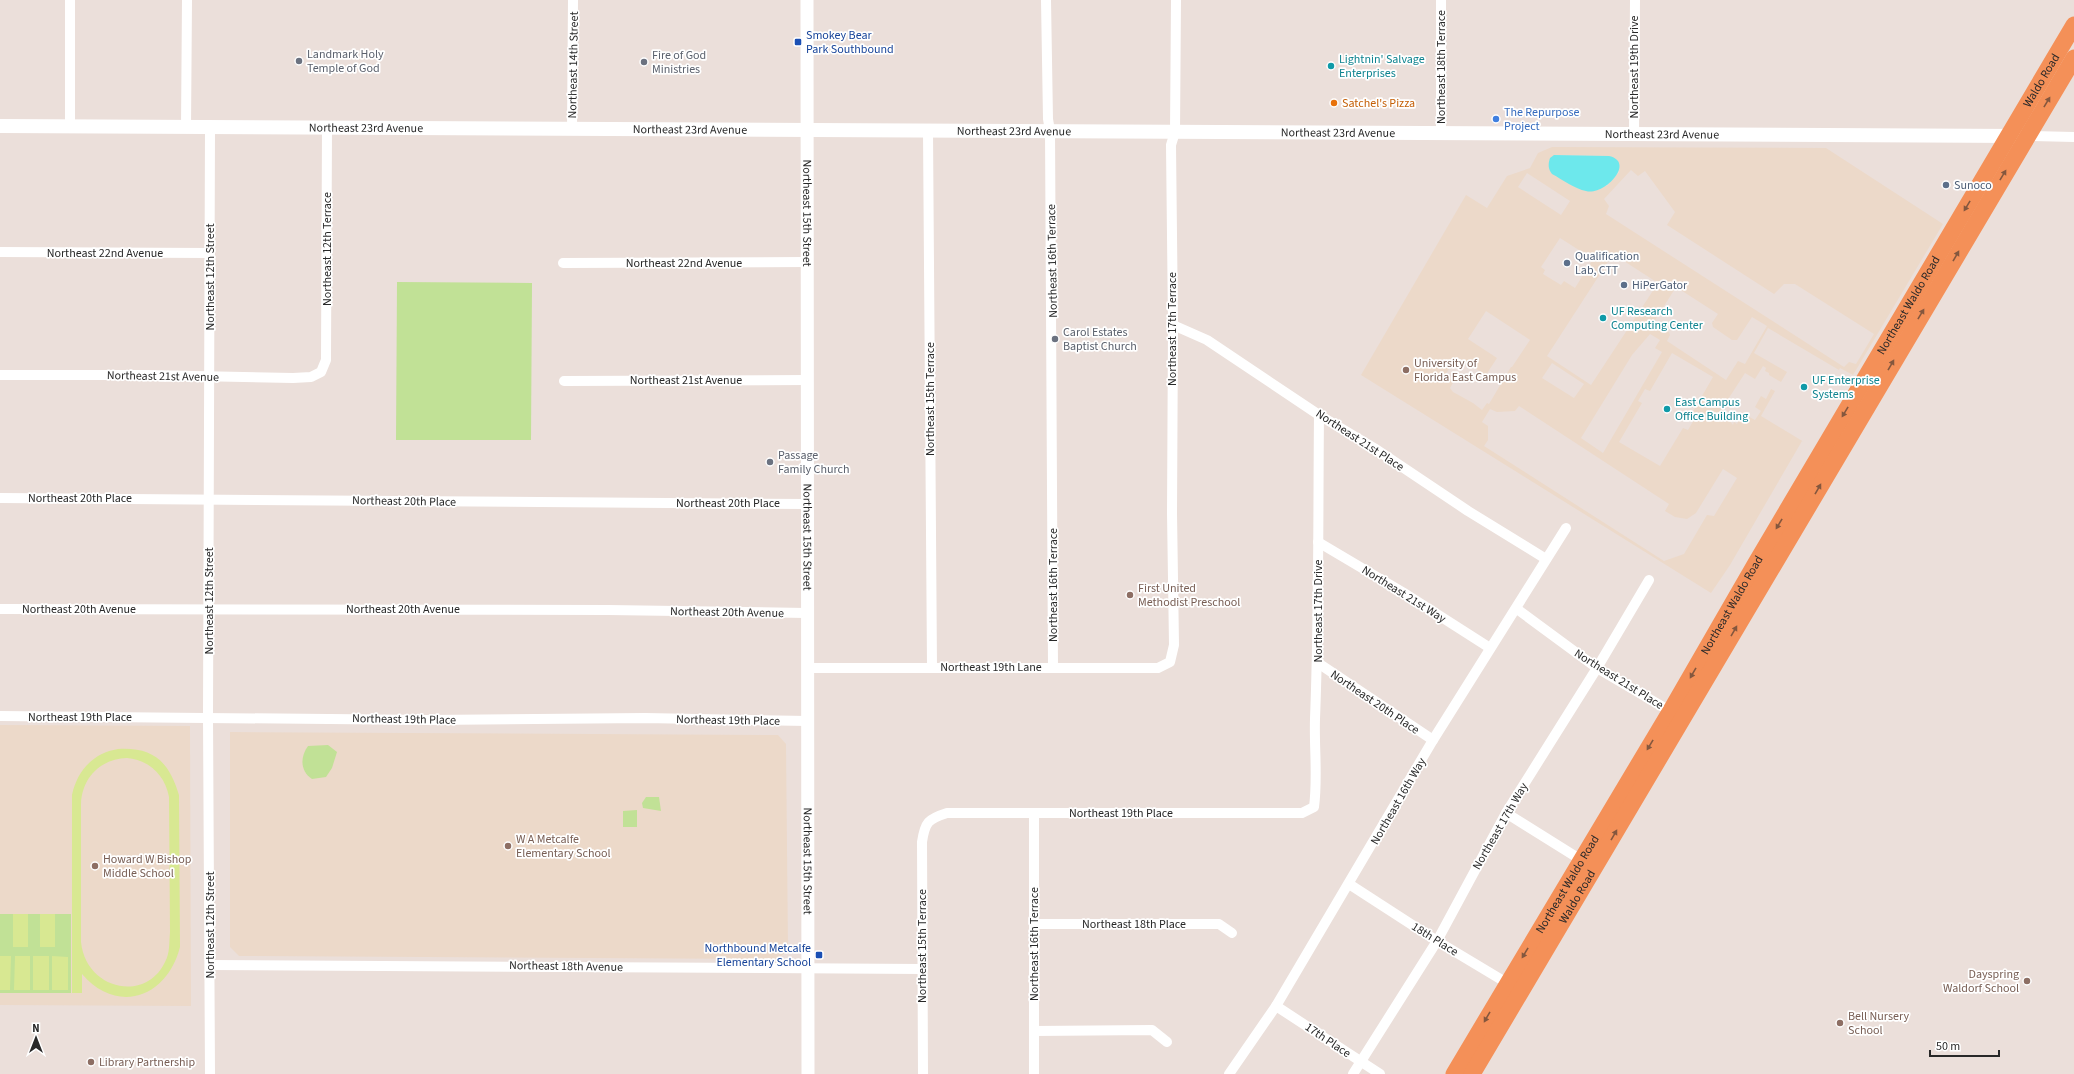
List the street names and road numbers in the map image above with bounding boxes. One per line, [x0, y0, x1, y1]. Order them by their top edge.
street label: Northeast 18th Terrace [1433, 10, 1450, 124]
street label: Northeast 14th Street [564, 11, 583, 119]
street label: Northeast 19th Drive [1626, 15, 1643, 119]
street label: Waldo Road [2019, 51, 2064, 111]
street label: Northeast 23rd Avenue [309, 120, 423, 137]
street label: Northeast 23rd Avenue [633, 121, 747, 139]
street label: Northeast 23rd Avenue [957, 123, 1071, 140]
street label: Northeast 23rd Avenue [1281, 124, 1395, 142]
street label: Northeast 23rd Avenue [1605, 126, 1719, 144]
street label: Northeast 15th Street [798, 159, 815, 267]
street label: Northeast 12th Terrace [319, 192, 336, 306]
street label: Northeast 16th Terrace [1043, 204, 1062, 318]
street label: Northeast 12th Street [202, 223, 219, 331]
street label: Northeast 22nd Avenue [47, 245, 163, 262]
street label: Northeast Waldo Road [1873, 253, 1945, 358]
street label: Northeast 22nd Avenue [626, 255, 742, 272]
street label: Northeast 17th Terrace [1164, 272, 1181, 386]
street label: Northeast 15th Terrace [922, 342, 939, 456]
street label: Northeast 21st Avenue [107, 367, 219, 386]
street label: Northeast 21st Avenue [630, 372, 742, 389]
street label: Northeast 21st Place [1312, 405, 1407, 475]
street label: Northeast 15th Street [798, 483, 816, 591]
street label: Northeast 20th Place [28, 490, 132, 507]
street label: Northeast 20th Place [352, 492, 456, 511]
street label: Northeast 20th Place [676, 495, 780, 512]
street label: Northeast 16th Terrace [1045, 528, 1062, 642]
street label: Northeast 12th Street [201, 547, 218, 655]
street label: Northeast Waldo Road [1697, 553, 1768, 658]
street label: Northeast 17th Drive [1310, 559, 1327, 663]
street label: Northeast 21st Way [1358, 562, 1449, 627]
street label: Northeast 20th Avenue [22, 601, 136, 618]
street label: Northeast 20th Avenue [346, 601, 460, 618]
street label: Northeast 20th Avenue [670, 603, 784, 622]
street label: Northeast 21st Place [1571, 645, 1667, 714]
street label: Northeast 19th Lane [940, 659, 1042, 676]
street label: Northeast 20th Place [1327, 666, 1423, 739]
street label: Northeast 19th Place [28, 709, 132, 726]
street label: Northeast 19th Place [352, 710, 456, 729]
street label: Northeast 19th Place [676, 711, 780, 730]
street label: Northeast 16th Way [1367, 754, 1430, 848]
street label: Northeast 17th Way [1469, 779, 1532, 873]
street label: Northeast 19th Place [1069, 805, 1173, 822]
street label: Northeast 15th Street [799, 807, 816, 915]
street label: Northeast Waldo Road [1532, 832, 1602, 936]
street label: Waldo Road [1555, 867, 1599, 925]
street label: Northeast 12th Street [202, 871, 219, 979]
street label: Northeast 16th Terrace [1026, 887, 1043, 1001]
street label: Northeast 15th Terrace [914, 889, 931, 1003]
street label: Northeast 18th Place [1082, 916, 1186, 933]
street label: 18th Place [1408, 918, 1461, 960]
street label: Northeast 18th Avenue [509, 957, 623, 976]
street label: 17th Place [1301, 1019, 1354, 1062]

